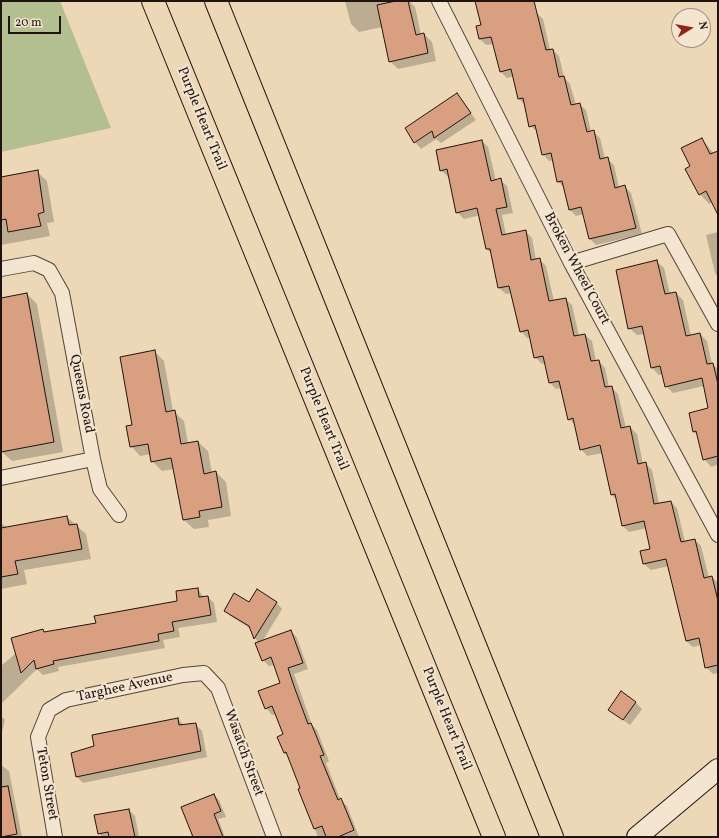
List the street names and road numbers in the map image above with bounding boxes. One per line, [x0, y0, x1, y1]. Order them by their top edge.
street label: Purple Heart Trail [173, 65, 229, 173]
street label: Broken Wheel Court [539, 210, 613, 328]
street label: Queens Road [65, 353, 97, 435]
street label: Purple Heart Trail [295, 365, 351, 473]
street label: Purple Heart Trail [418, 665, 474, 773]
street label: Targhee Avenue [76, 670, 174, 706]
street label: Wasatch Street [219, 707, 267, 799]
street label: Teton Street [31, 746, 61, 822]

